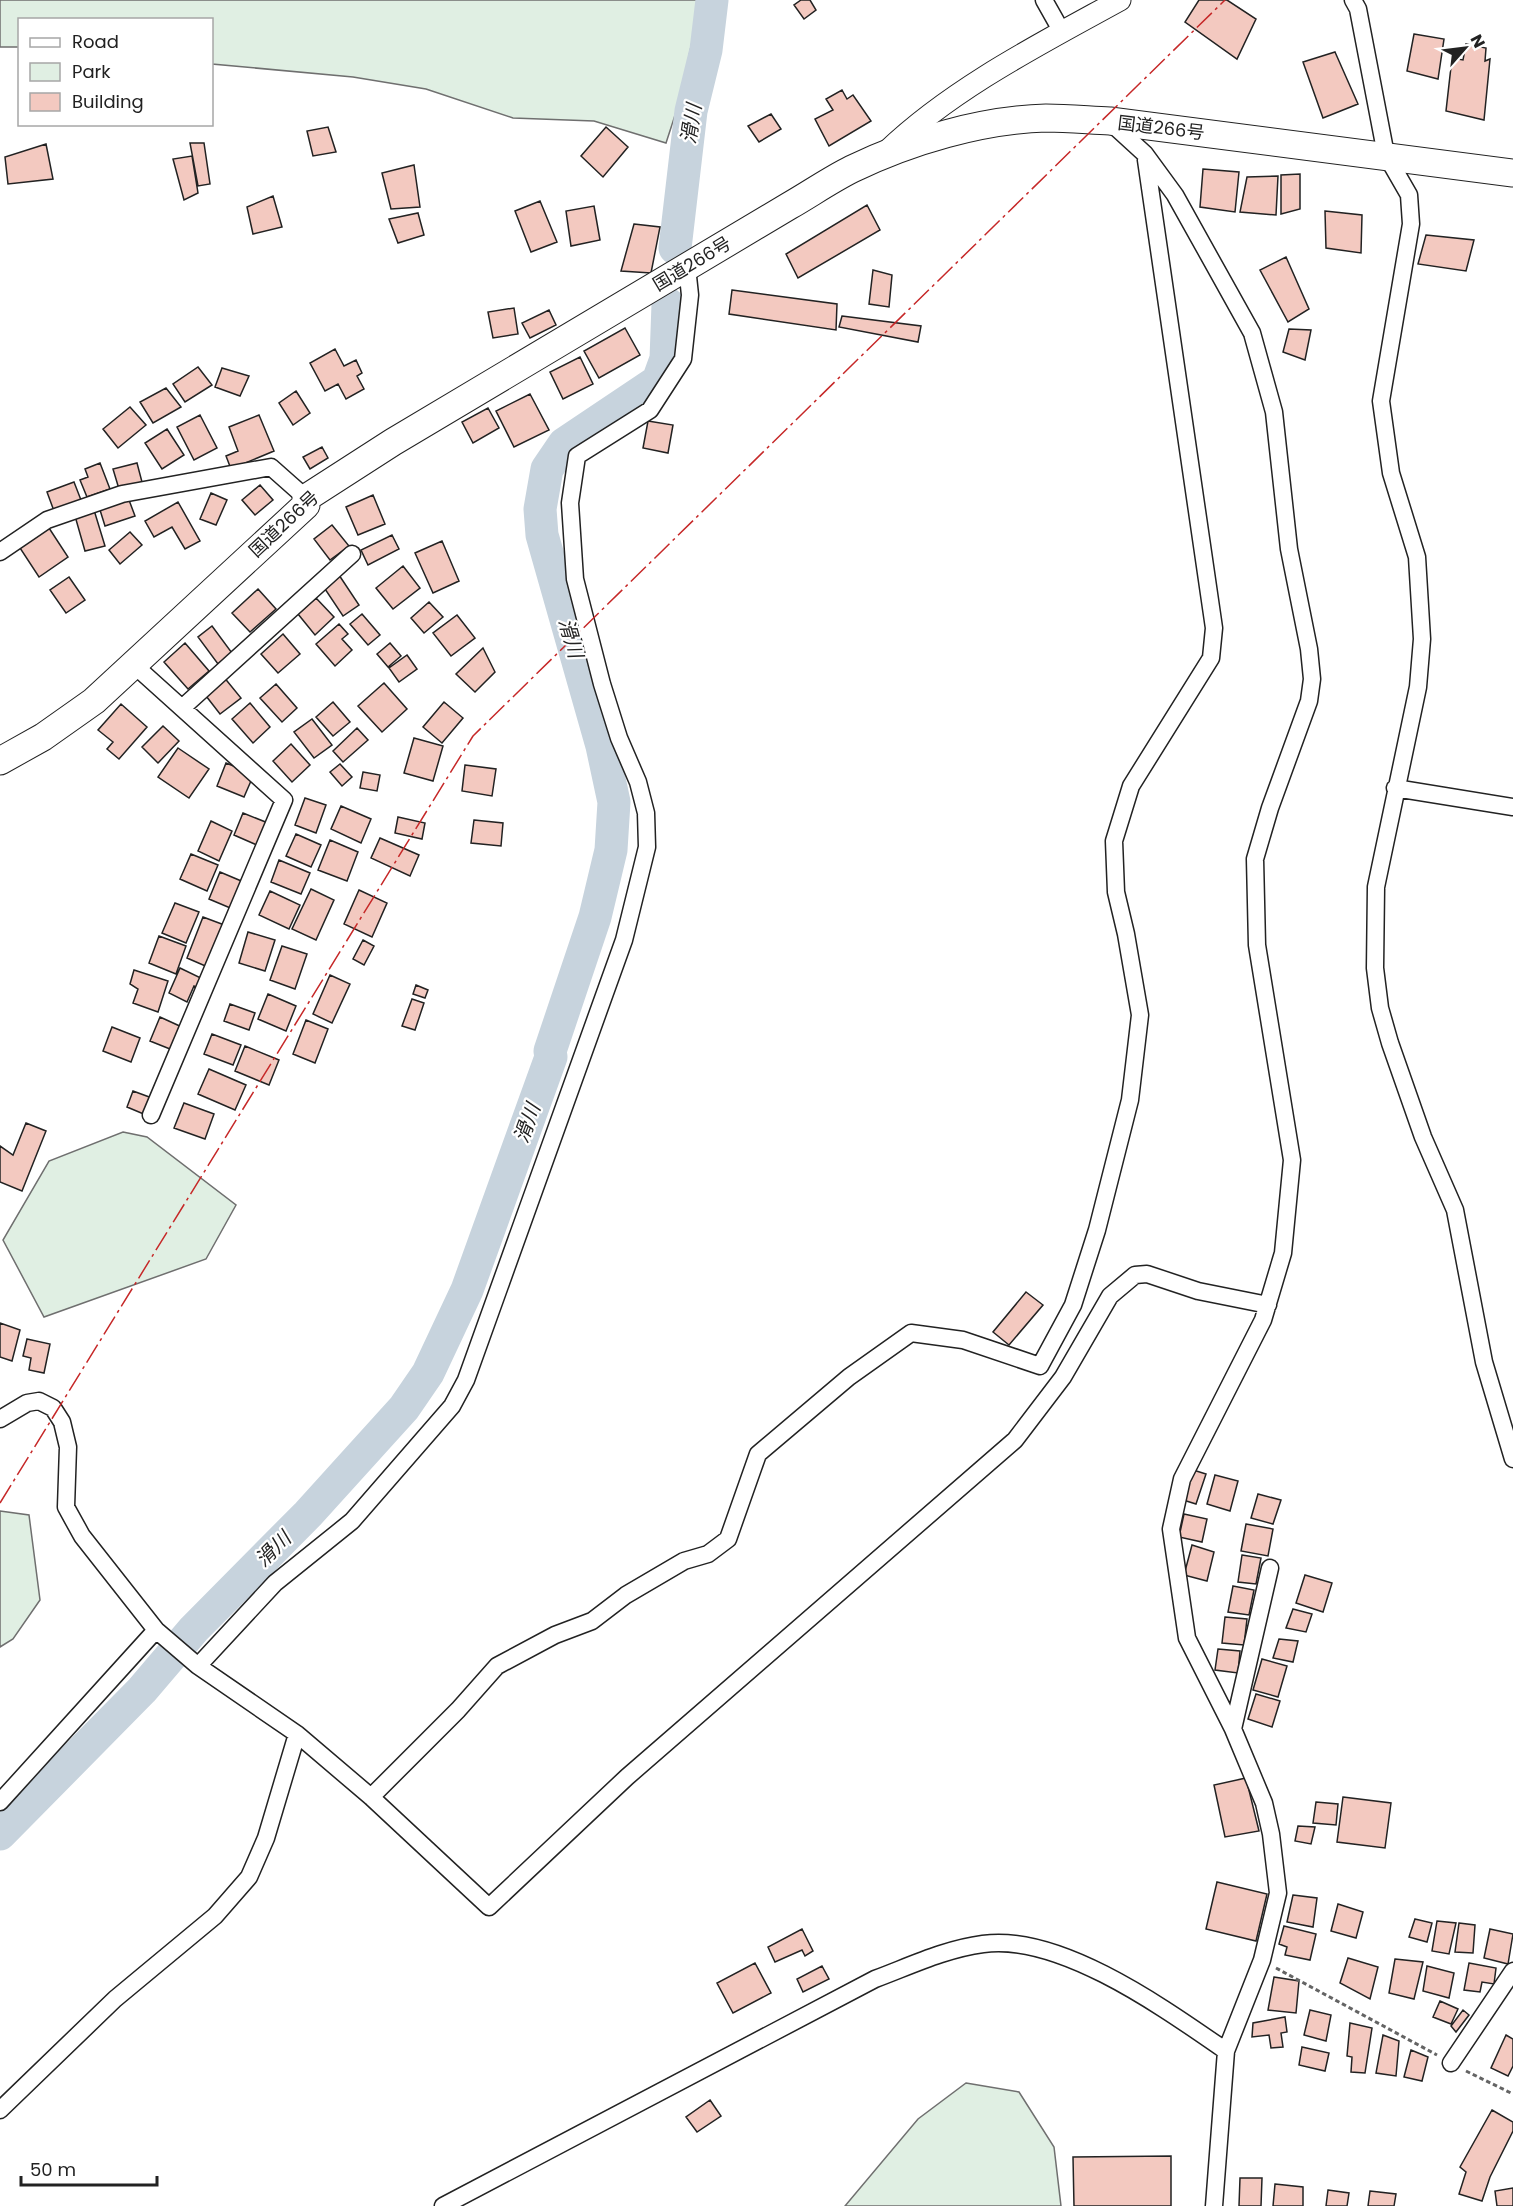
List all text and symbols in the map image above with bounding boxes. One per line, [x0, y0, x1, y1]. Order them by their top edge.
legend [18, 18, 213, 126]
north arrow [1435, 18, 1495, 78]
text: Road [72, 29, 119, 54]
text: N [1465, 30, 1491, 52]
text: Park [72, 59, 111, 84]
text: Building [72, 89, 144, 114]
water label: 滑川 [674, 100, 708, 146]
street label: 国道266号 [1116, 110, 1206, 145]
street label: 国道266号 [648, 230, 736, 297]
street label: 国道266号 [243, 485, 324, 563]
water label: 滑川 [552, 615, 591, 663]
water label: 滑川 [507, 1098, 548, 1147]
water label: 滑川 [249, 1524, 298, 1573]
scale bar [21, 2149, 158, 2187]
text: 50 m [30, 2157, 76, 2182]

